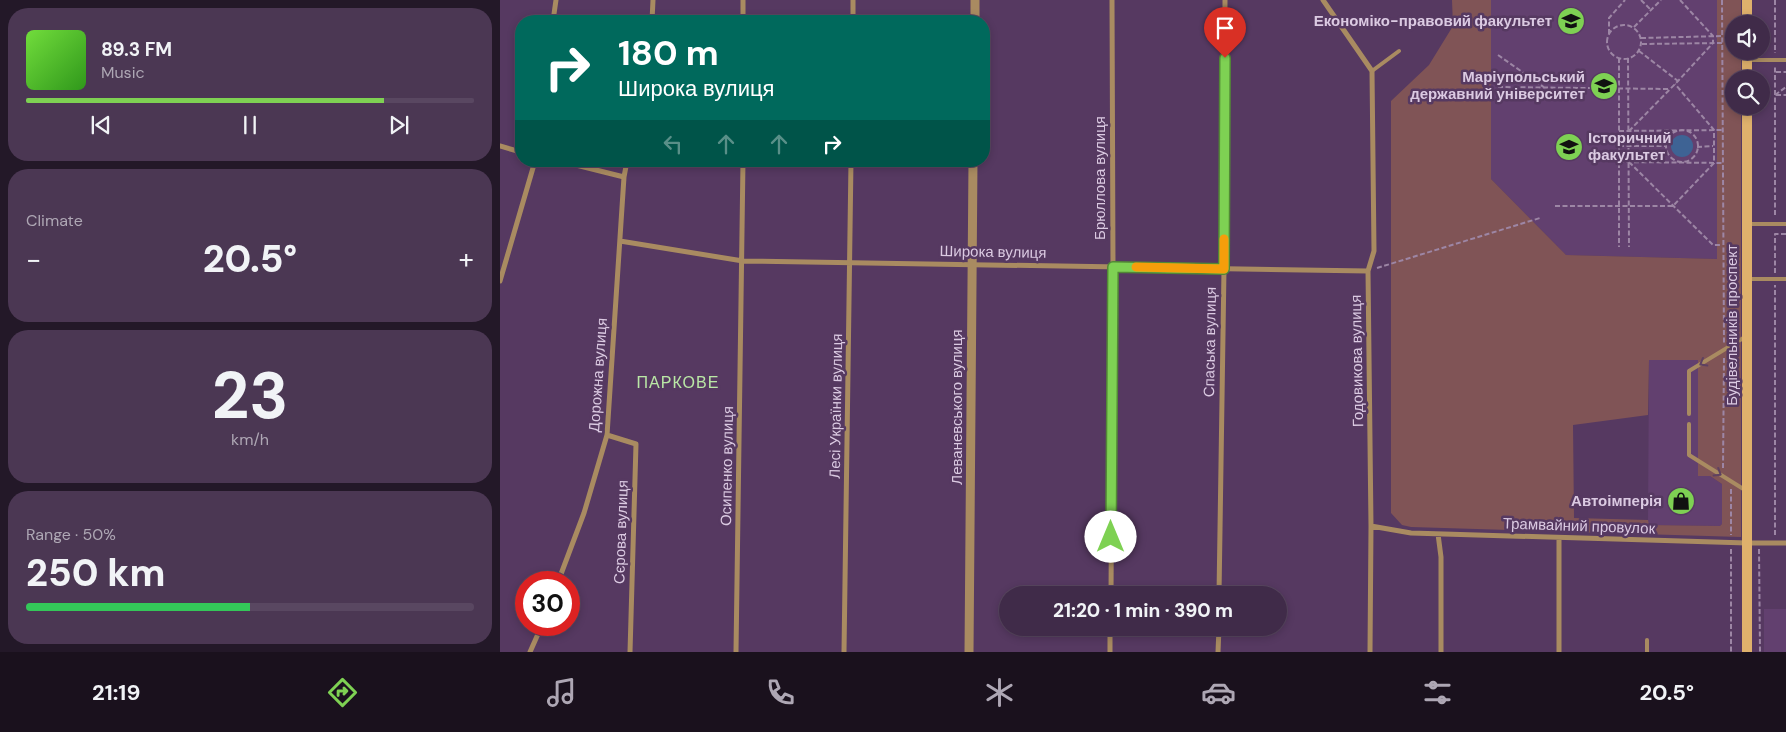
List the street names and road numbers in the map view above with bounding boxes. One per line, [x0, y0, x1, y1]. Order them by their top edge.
street label: Брюллова вулиця [1090, 116, 1110, 240]
street label: Широка вулиця [939, 241, 1047, 263]
street label: Будівельників проспект [1722, 244, 1742, 406]
street label: Спаська вулиця [1199, 287, 1221, 397]
street label: Годовикова вулиця [1346, 295, 1368, 427]
street label: Дорожна вулиця [584, 317, 612, 433]
street label: Леваневського вулиця [947, 329, 967, 485]
street label: Лесі Українки вулиця [825, 333, 847, 479]
street label: Осипенко вулиця [716, 406, 738, 526]
street label: Сєрова вулиця [609, 480, 633, 584]
street label: Трамвайний провулок [1503, 513, 1656, 539]

